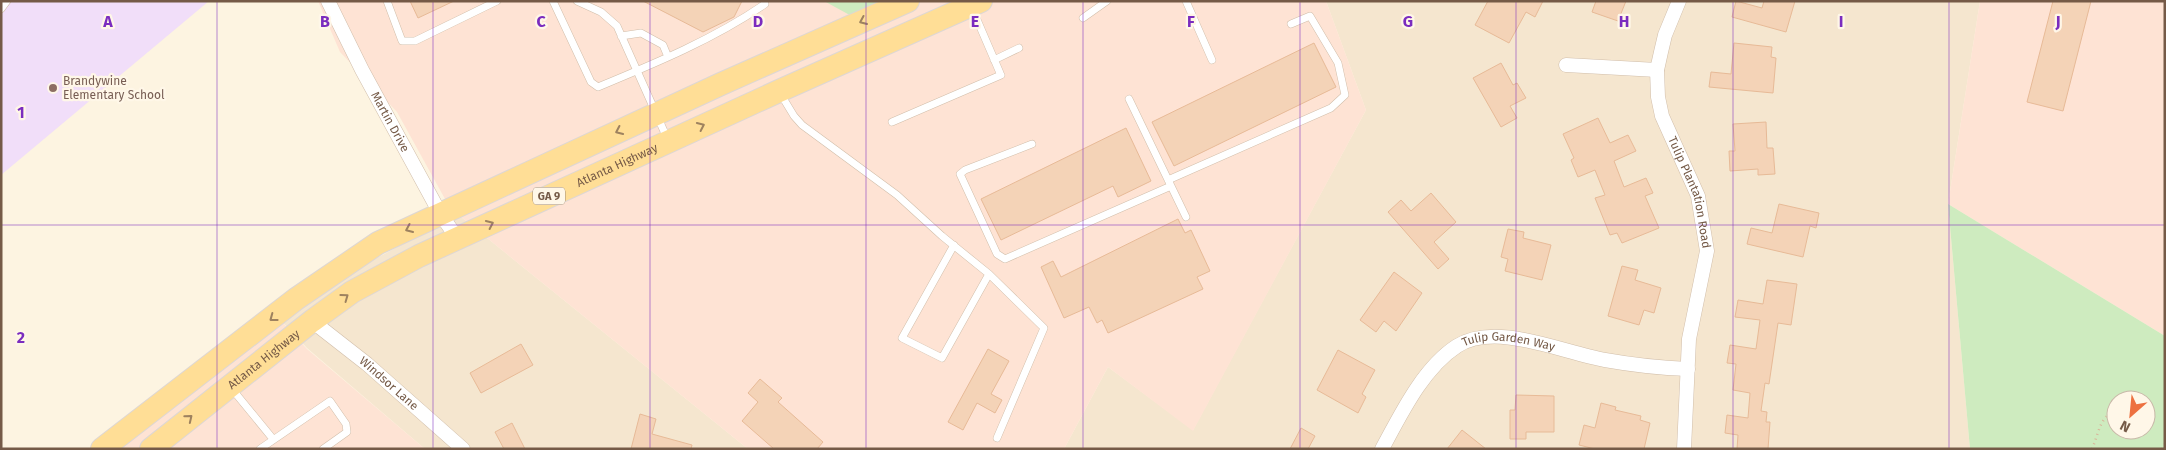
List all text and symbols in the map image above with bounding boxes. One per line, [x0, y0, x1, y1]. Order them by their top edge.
text: A [102, 12, 113, 31]
text: B [320, 12, 330, 31]
text: C [536, 12, 546, 31]
text: D [753, 12, 763, 31]
text: E [971, 12, 979, 31]
text: F [1187, 12, 1195, 31]
text: G [1403, 12, 1413, 31]
text: H [1619, 12, 1629, 31]
text: I [1839, 12, 1843, 31]
text: J [2054, 12, 2061, 31]
one-way arrow [859, 15, 868, 25]
place label: Brandywine Elementary School [63, 74, 165, 102]
marker: Brandywine Elementary School [47, 82, 59, 94]
street label: Martin Drive [368, 89, 412, 154]
text: 1 [17, 103, 25, 122]
one-way arrow [696, 122, 705, 133]
one-way arrow [615, 125, 624, 136]
street label: Tulip Plantation Road [1665, 134, 1713, 249]
street label: Atlanta Highway [574, 141, 660, 190]
road number: GA 9 [533, 188, 565, 205]
one-way arrow [485, 220, 494, 231]
one-way arrow [405, 223, 414, 233]
one-way arrow [339, 294, 349, 303]
one-way arrow [270, 312, 279, 320]
street label: Atlanta Highway [225, 327, 302, 392]
text: 2 [17, 328, 25, 347]
street label: Tulip Garden Way [1460, 330, 1557, 354]
street label: Windsor Lane [357, 354, 421, 413]
north arrow [2106, 390, 2156, 440]
one-way arrow [183, 416, 192, 424]
text: N [2117, 416, 2133, 436]

